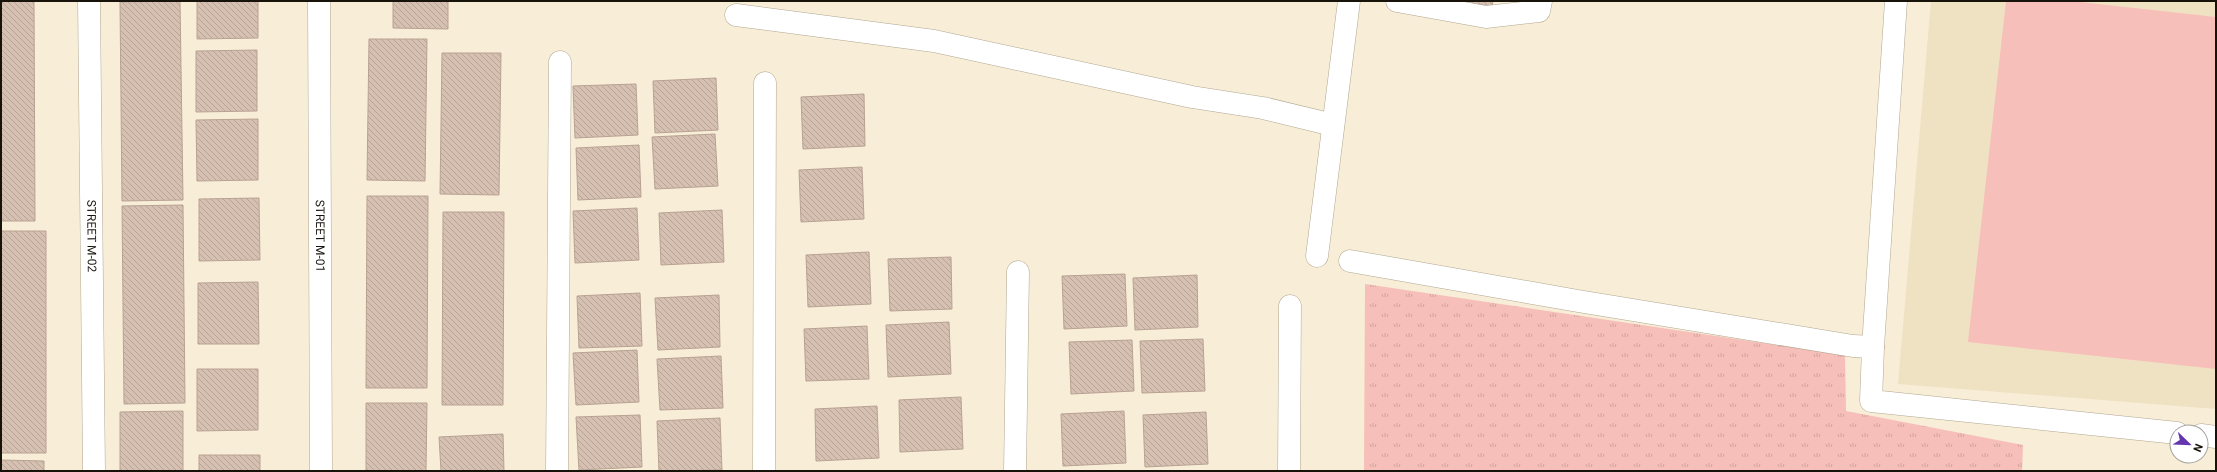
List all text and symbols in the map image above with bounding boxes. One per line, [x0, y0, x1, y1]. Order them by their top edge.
street label: STREET M-02 [84, 200, 99, 273]
street label: STREET M-01 [313, 200, 327, 272]
north arrow [2169, 424, 2209, 464]
text: N [2190, 442, 2205, 454]

